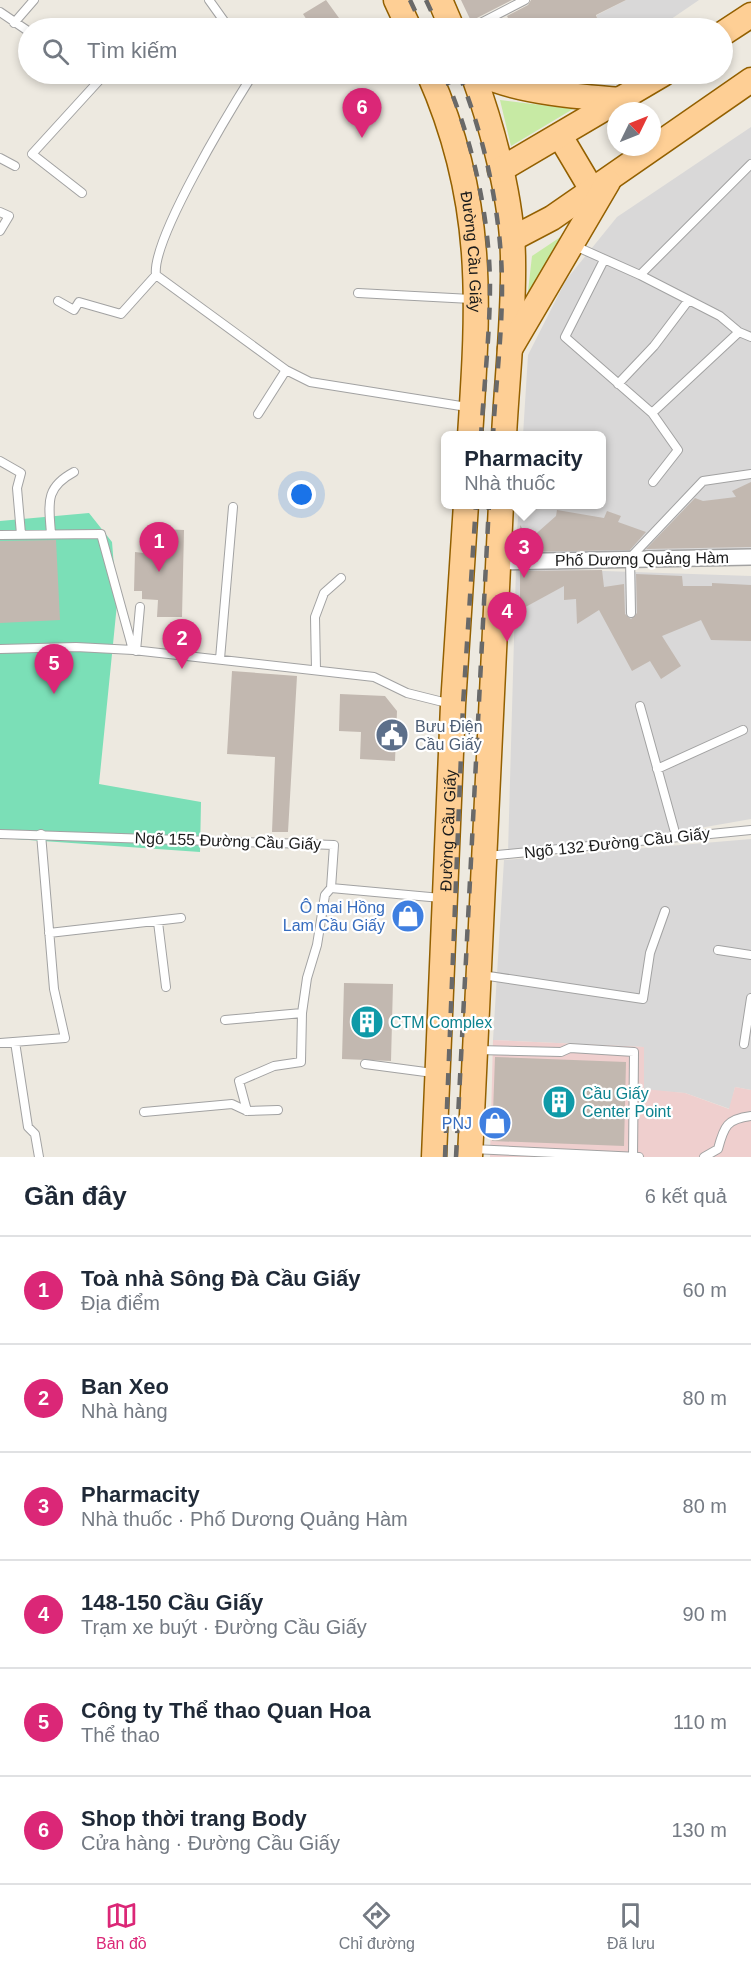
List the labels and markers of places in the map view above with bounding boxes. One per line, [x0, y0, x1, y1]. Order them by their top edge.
pin: 6 [342, 88, 382, 138]
pin: 1 [140, 522, 178, 572]
pin: 3 [504, 528, 544, 578]
pin: 4 [488, 592, 526, 642]
pin: 2 [162, 620, 201, 669]
pin: 5 [34, 644, 74, 694]
public building icon: Bưu Điện Cầu Giấy [374, 717, 410, 753]
place label: Bưu Điện Cầu Giấy [415, 718, 483, 753]
place label: Ô mai Hồng Lam Cầu Giấy [283, 898, 385, 934]
shop icon: Ô mai Hồng Lam Cầu Giấy [390, 898, 426, 934]
building icon: CTM Complex [349, 1004, 385, 1040]
place label: CTM Complex [390, 1014, 492, 1031]
building icon: Cầu Giấy Center Point [541, 1084, 577, 1120]
place label: Cầu Giấy Center Point [582, 1085, 671, 1120]
shop icon: PNJ [477, 1105, 513, 1141]
place label: PNJ [442, 1115, 472, 1132]

